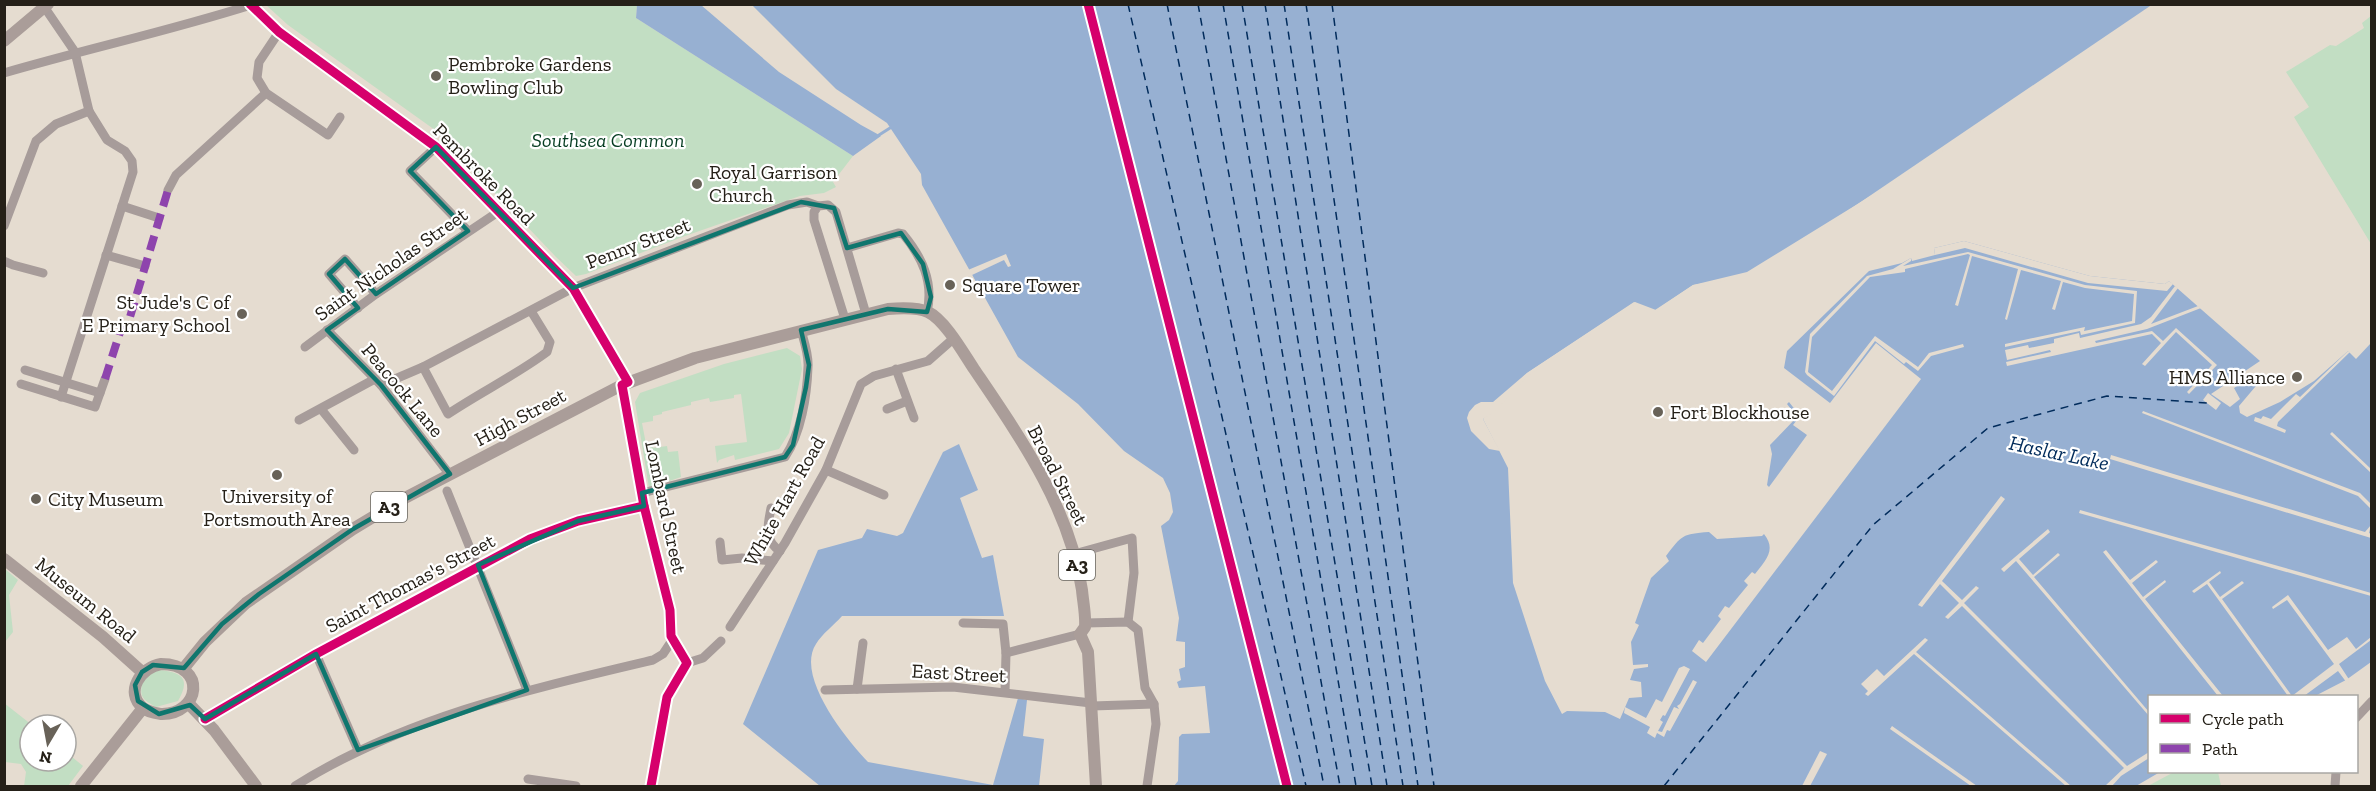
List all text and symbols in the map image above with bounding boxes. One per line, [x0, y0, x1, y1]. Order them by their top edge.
place label: Pembroke Gardens Bowling Club [448, 52, 612, 99]
marker: Pembroke Gardens Bowling Club [429, 69, 443, 83]
street label: Pembroke Road [428, 118, 540, 230]
park label: Southsea Common [532, 128, 684, 152]
place label: Royal Garrison Church [709, 160, 838, 207]
marker: Royal Garrison Church [690, 177, 704, 191]
street label: Saint Nicholas Street [310, 202, 473, 326]
street label: Penny Street [582, 212, 694, 274]
place label: Square Tower [962, 273, 1080, 297]
marker: Square Tower [943, 278, 957, 292]
place label: St Jude's C of E Primary School [82, 290, 232, 337]
marker: St Jude's C of E Primary School [235, 307, 249, 321]
street label: Peacock Lane [357, 338, 449, 442]
place label: HMS Alliance [2169, 365, 2285, 389]
marker: HMS Alliance [2290, 370, 2304, 384]
street label: High Street [470, 383, 570, 451]
place label: Fort Blockhouse [1670, 400, 1809, 424]
marker: Fort Blockhouse [1651, 405, 1665, 419]
street label: Broad Street [1023, 421, 1094, 529]
water label: Haslar Lake [2007, 430, 2111, 475]
street label: White Hart Road [738, 432, 830, 570]
street label: Lombard Street [640, 438, 692, 576]
marker: University of Portsmouth Area [270, 468, 284, 482]
place label: University of Portsmouth Area [203, 484, 351, 531]
place label: City Museum [48, 487, 164, 511]
marker: City Museum [29, 492, 43, 506]
road number: A3 [371, 492, 407, 522]
street label: Saint Thomas's Street [321, 528, 499, 638]
road number: A3 [1059, 550, 1095, 580]
street label: Museum Road [31, 552, 141, 648]
street label: East Street [911, 659, 1008, 687]
legend [2148, 695, 2358, 773]
text: Cycle path [2202, 708, 2284, 730]
north arrow [18, 713, 78, 773]
text: Path [2202, 738, 2238, 760]
text: N [38, 747, 53, 768]

